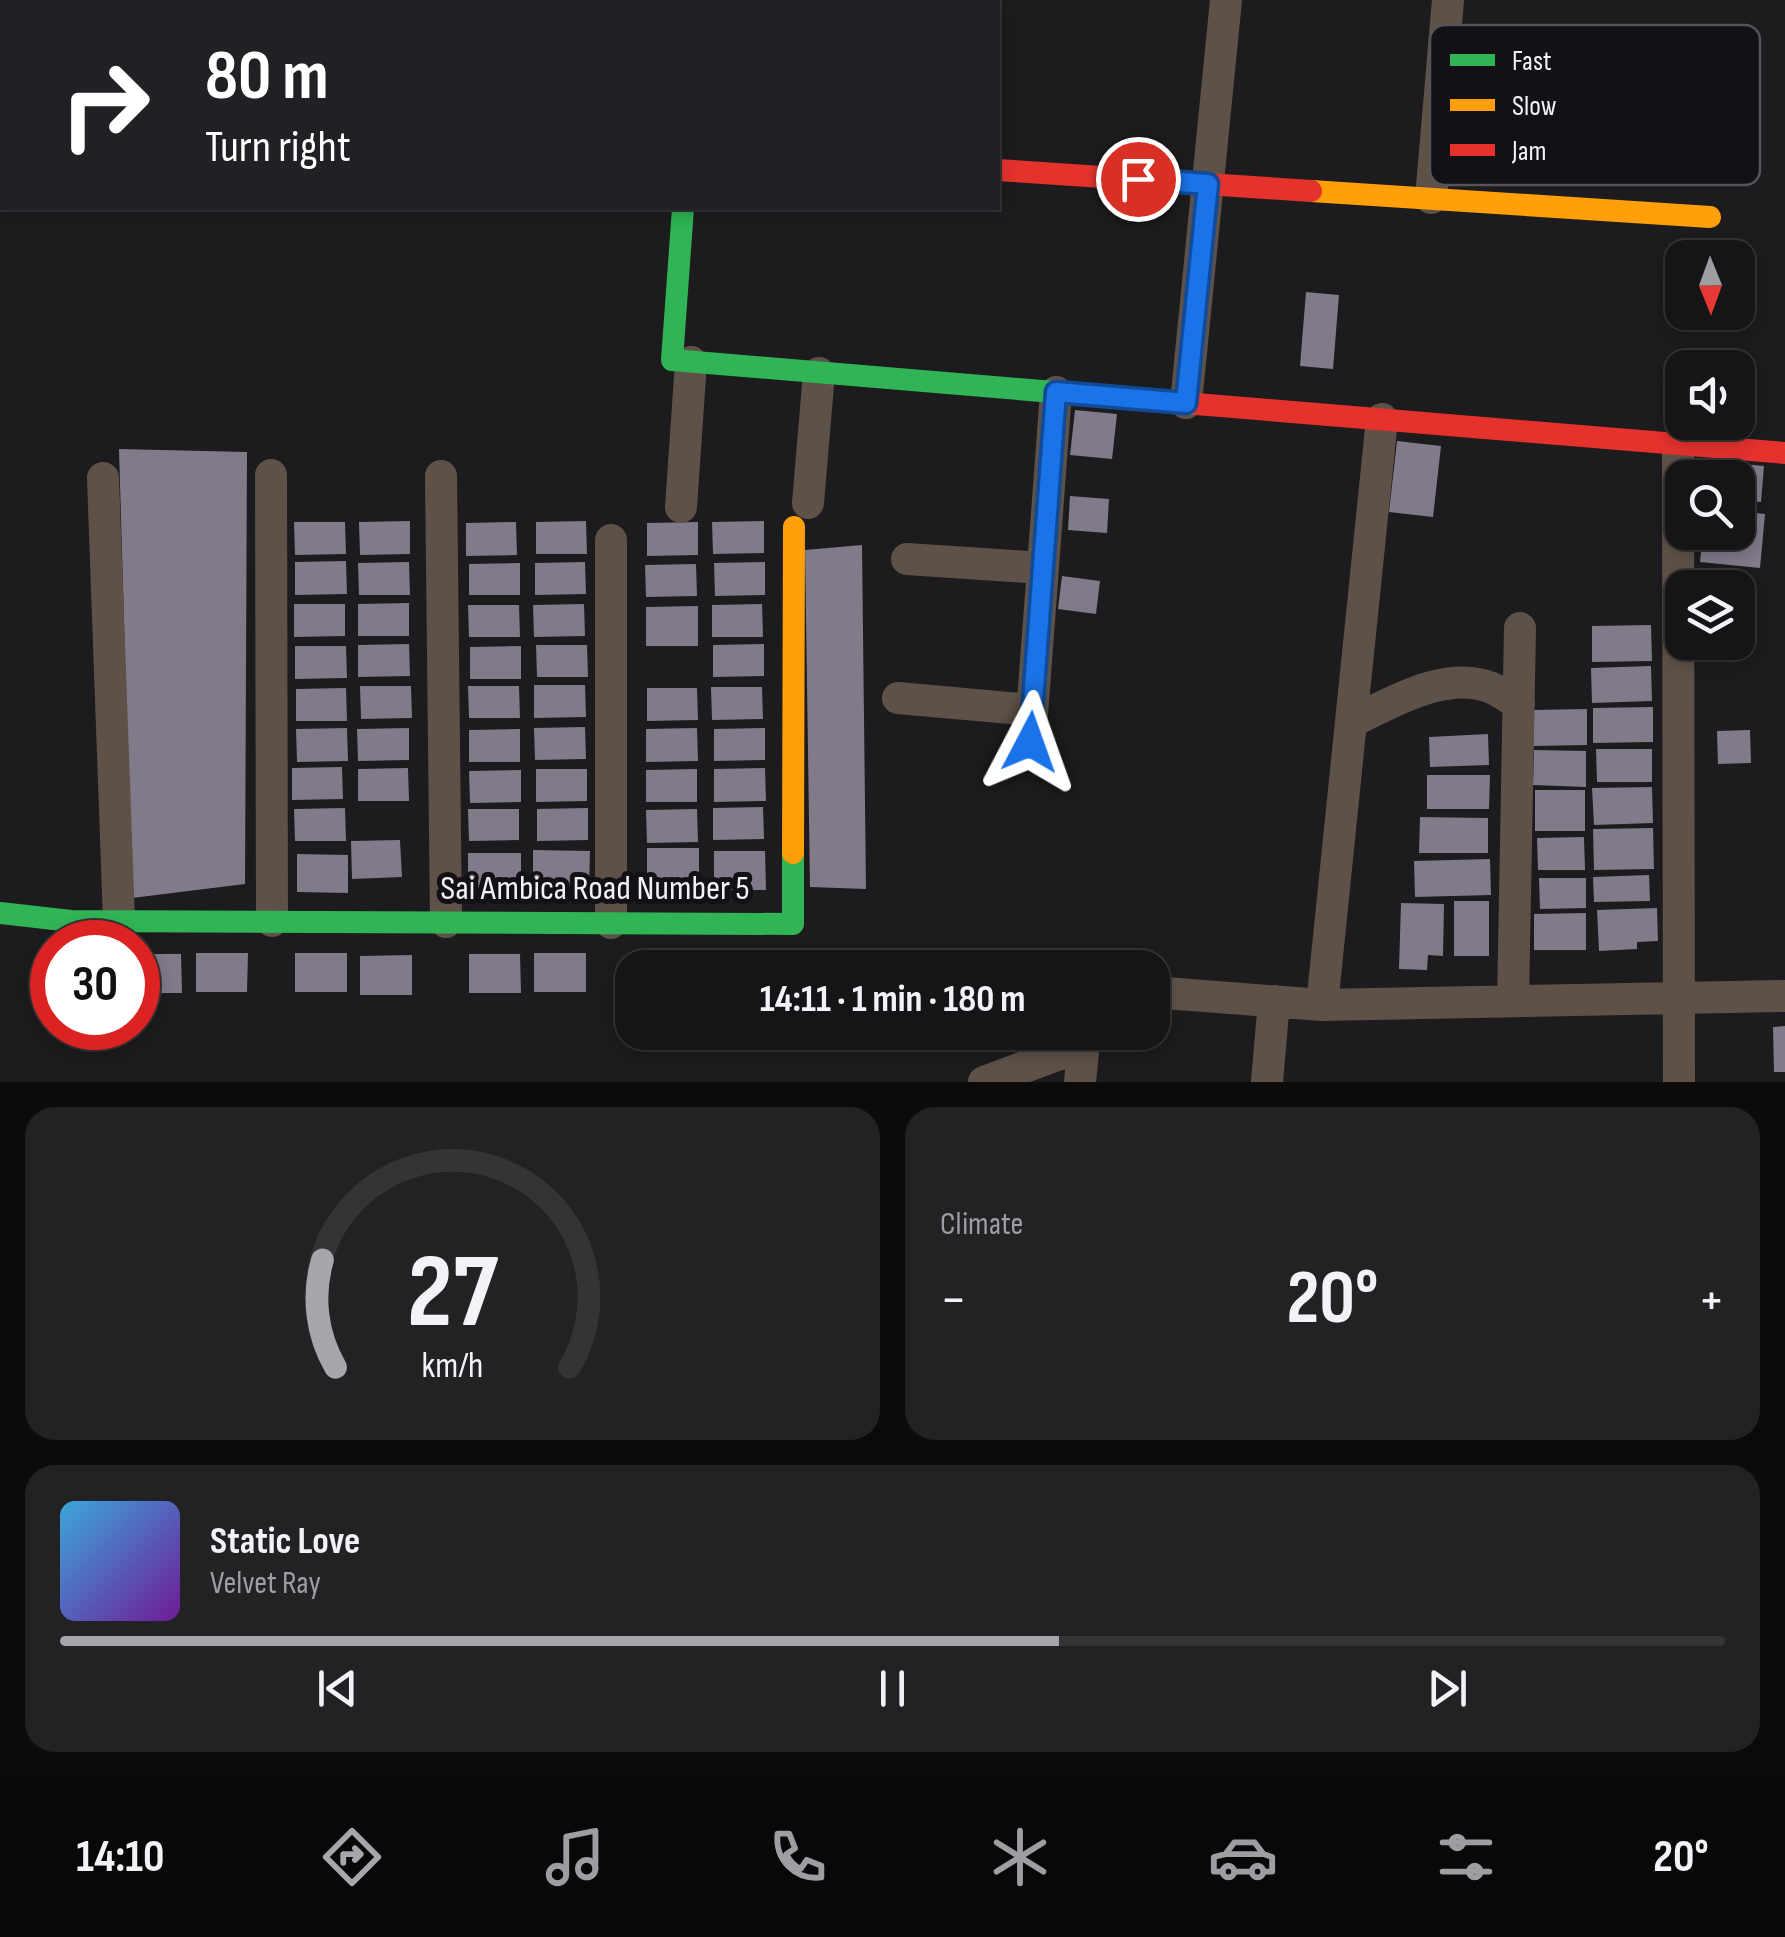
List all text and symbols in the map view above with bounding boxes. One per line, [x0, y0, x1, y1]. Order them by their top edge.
legend [1430, 25, 1760, 185]
text: 80 m [205, 35, 329, 119]
icon: right [40, 40, 170, 170]
text: Fast [1512, 45, 1551, 78]
text: Slow [1512, 90, 1557, 123]
text: Turn right [205, 120, 351, 175]
text: Jam [1511, 135, 1547, 168]
pin [1096, 137, 1181, 222]
icon: arrive [1111, 152, 1166, 207]
north arrow [1665, 240, 1755, 330]
map controls [1665, 240, 1755, 660]
button: sound [1665, 350, 1755, 440]
button: search [1665, 460, 1755, 550]
button: layers [1665, 570, 1755, 660]
position arrow [978, 690, 1082, 794]
street label: Sai Ambica Road Number 5 [440, 867, 750, 910]
speed limit sign: 30 [30, 920, 160, 1050]
text: 14:11 · 1 min · 180 m [760, 977, 1025, 1022]
text: Climate [940, 1205, 1023, 1244]
text: 27 [407, 1231, 499, 1356]
text: 20° [1286, 1254, 1379, 1345]
text: − [940, 1267, 967, 1334]
text: + [1698, 1267, 1725, 1334]
text: km/h [422, 1345, 483, 1388]
text: Static Love [210, 1519, 360, 1564]
text: Velvet Ray [210, 1564, 321, 1603]
icon: previous [310, 1661, 365, 1716]
icon: pause [865, 1661, 920, 1716]
icon: next [1420, 1661, 1475, 1716]
icon: directions [317, 1822, 387, 1892]
icon: music [540, 1822, 610, 1892]
icon: phone [763, 1822, 833, 1892]
icon: climate [985, 1822, 1055, 1892]
icon: car [1208, 1822, 1278, 1892]
icon: filters [1431, 1822, 1501, 1892]
text: 14:10 [76, 1830, 164, 1885]
text: 20° [1653, 1830, 1709, 1885]

